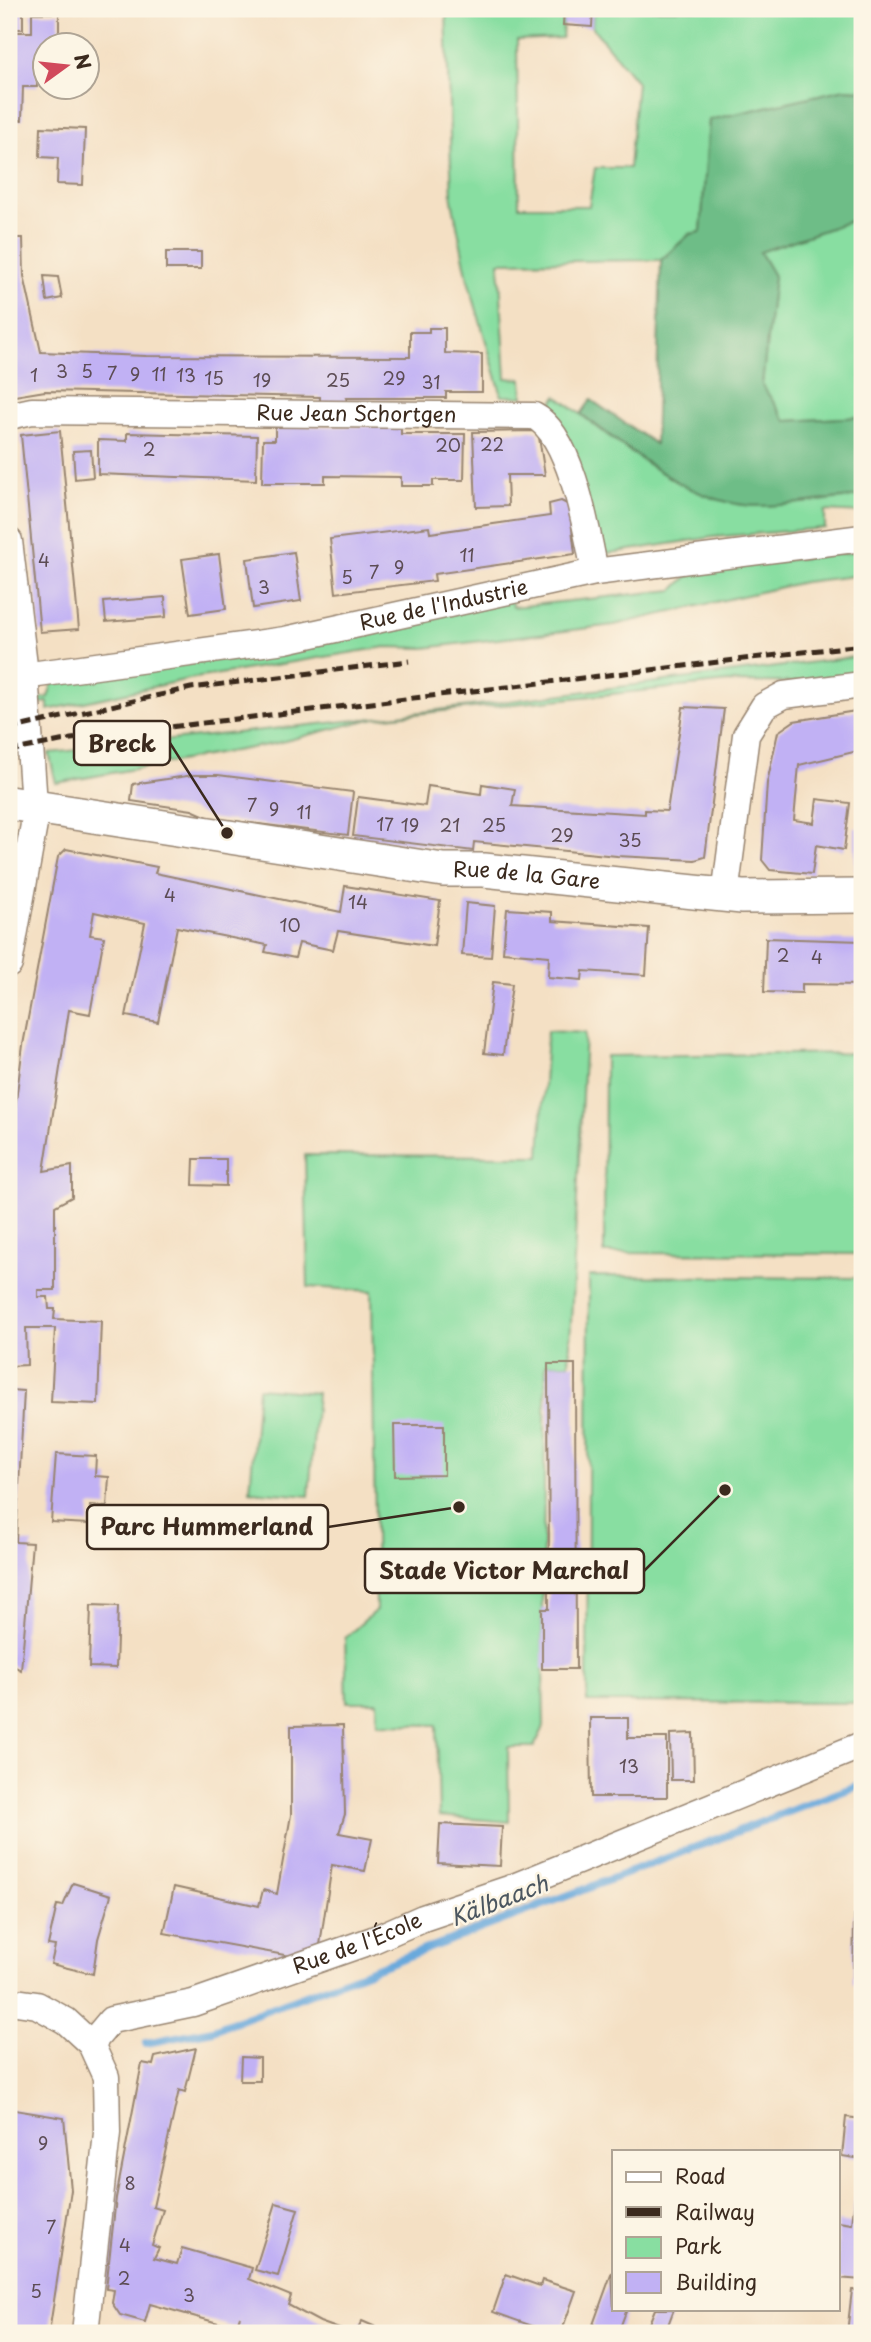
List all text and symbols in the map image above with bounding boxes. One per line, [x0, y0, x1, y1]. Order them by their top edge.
north arrow [32, 32, 102, 102]
text: N [68, 50, 99, 72]
house number: 3 [56, 357, 68, 384]
house number: 5 [81, 357, 93, 384]
house number: 7 [107, 359, 117, 386]
house number: 9 [130, 360, 140, 387]
house number: 11 [151, 360, 167, 387]
house number: 1 [30, 361, 38, 388]
house number: 13 [176, 361, 196, 388]
house number: 15 [204, 364, 224, 391]
house number: 29 [383, 364, 405, 391]
house number: 19 [253, 366, 271, 393]
house number: 25 [326, 366, 350, 393]
house number: 31 [422, 368, 440, 395]
street label: Rue Jean Schortgen [256, 395, 457, 429]
house number: 22 [480, 430, 504, 457]
house number: 20 [435, 431, 461, 458]
house number: 2 [143, 435, 155, 462]
house number: 11 [459, 541, 475, 568]
house number: 4 [38, 546, 50, 573]
house number: 9 [394, 553, 404, 580]
house number: 7 [369, 558, 379, 585]
house number: 5 [341, 563, 353, 590]
street label: Rue de l'Industrie [356, 569, 530, 637]
house number: 3 [258, 573, 270, 600]
callout: Breck [74, 721, 170, 765]
text: Breck [88, 725, 157, 760]
house number: 7 [247, 791, 257, 818]
house number: 9 [269, 795, 279, 822]
house number: 11 [296, 798, 312, 825]
house number: 17 [376, 810, 394, 837]
house number: 19 [401, 811, 419, 838]
house number: 21 [440, 811, 460, 838]
house number: 25 [482, 811, 506, 838]
house number: 29 [551, 821, 573, 848]
house number: 35 [618, 826, 642, 853]
street label: Rue de la Gare [453, 852, 602, 896]
house number: 4 [164, 881, 176, 908]
house number: 14 [348, 888, 368, 915]
house number: 10 [279, 911, 301, 938]
house number: 2 [777, 941, 789, 968]
house number: 4 [811, 943, 823, 970]
callout: Parc Hummerland [87, 1505, 328, 1549]
text: Parc Hummerland [100, 1508, 314, 1543]
callout: Stade Victor Marchal [365, 1549, 644, 1593]
text: Stade Victor Marchal [379, 1552, 629, 1587]
house number: 13 [619, 1752, 639, 1779]
water label: Kälbaach [444, 1865, 553, 1934]
street label: Rue de l'École [288, 1902, 427, 1981]
house number: 9 [38, 2129, 48, 2156]
legend [612, 2150, 840, 2310]
text: Road [675, 2159, 726, 2191]
house number: 8 [124, 2169, 136, 2196]
text: Railway [675, 2195, 755, 2227]
house number: 7 [46, 2213, 56, 2240]
text: Park [675, 2229, 722, 2261]
house number: 4 [119, 2231, 131, 2258]
house number: 2 [118, 2264, 130, 2291]
text: Building [675, 2265, 757, 2297]
house number: 5 [30, 2277, 42, 2304]
house number: 3 [183, 2281, 195, 2308]

